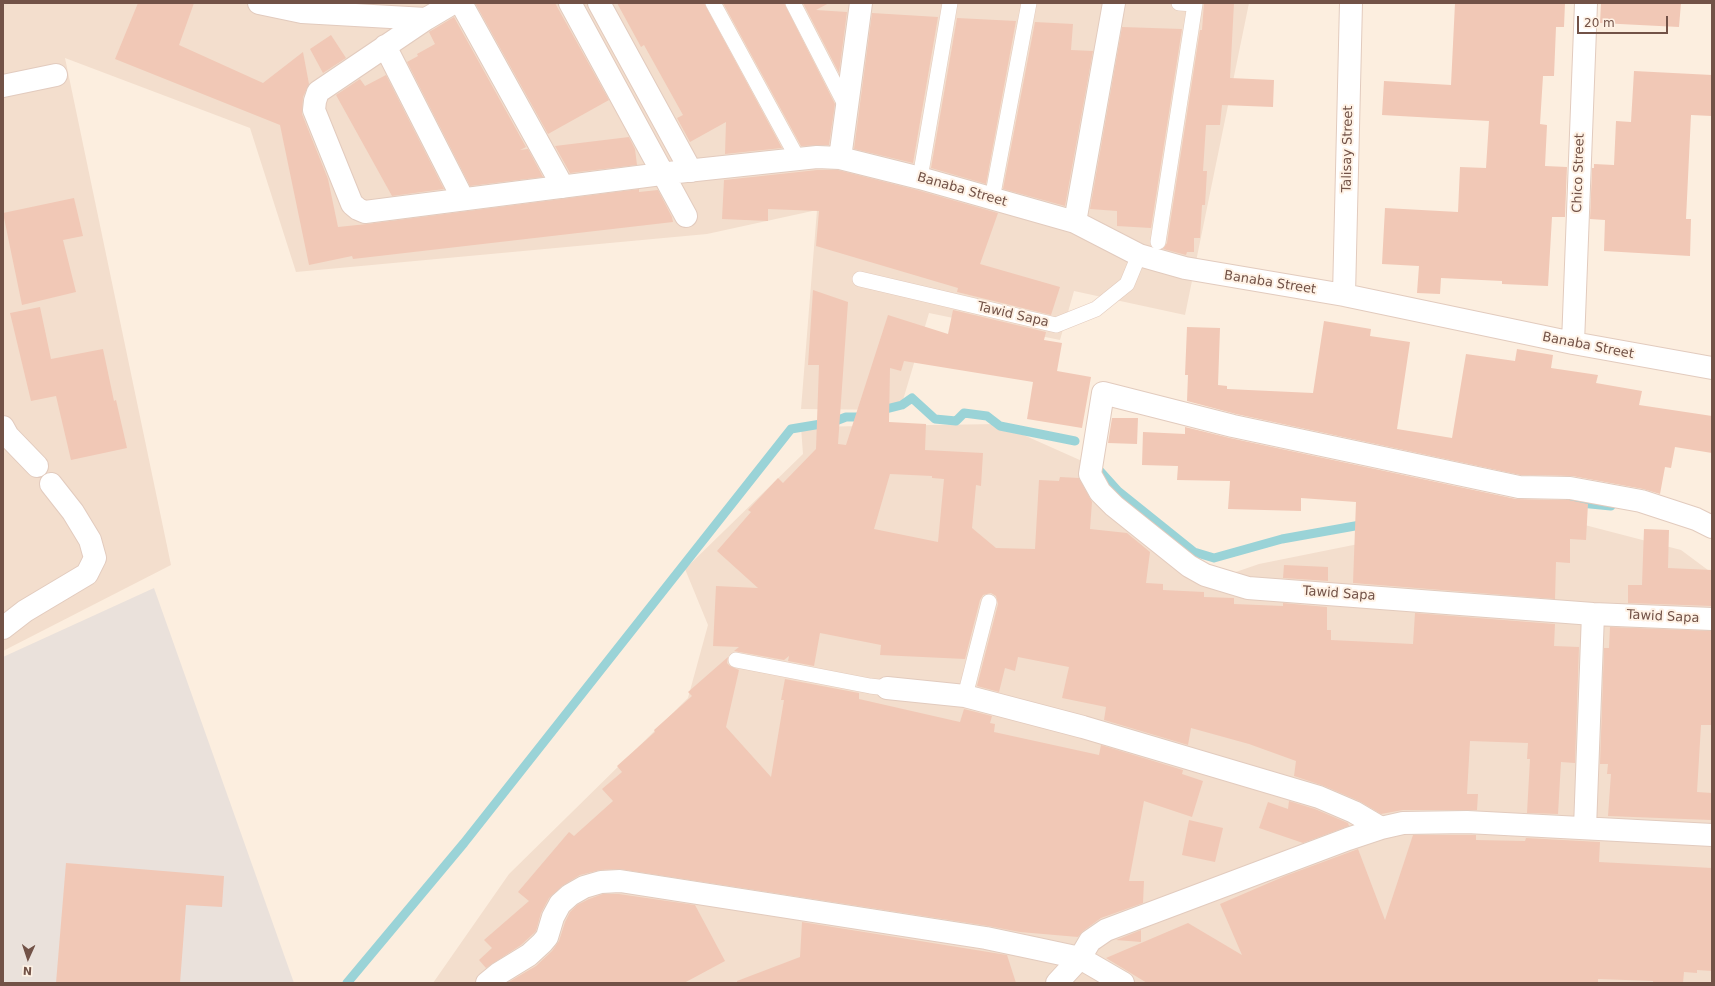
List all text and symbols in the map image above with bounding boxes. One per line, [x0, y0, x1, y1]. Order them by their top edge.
scale bar [1579, 8, 1670, 34]
text: 20 m [1584, 16, 1615, 30]
street label: Talisay Street [1339, 105, 1357, 193]
street label: Chico Street [1570, 133, 1588, 213]
street label: Banaba Street [915, 170, 1009, 210]
street label: Banaba Street [1223, 268, 1317, 298]
street label: Tawid Sapa [976, 299, 1050, 331]
street label: Banaba Street [1541, 329, 1635, 363]
street label: Tawid Sapa [1302, 584, 1376, 604]
street label: Tawid Sapa [1626, 607, 1700, 627]
north arrow [8, 938, 48, 978]
text: N [22, 964, 32, 977]

